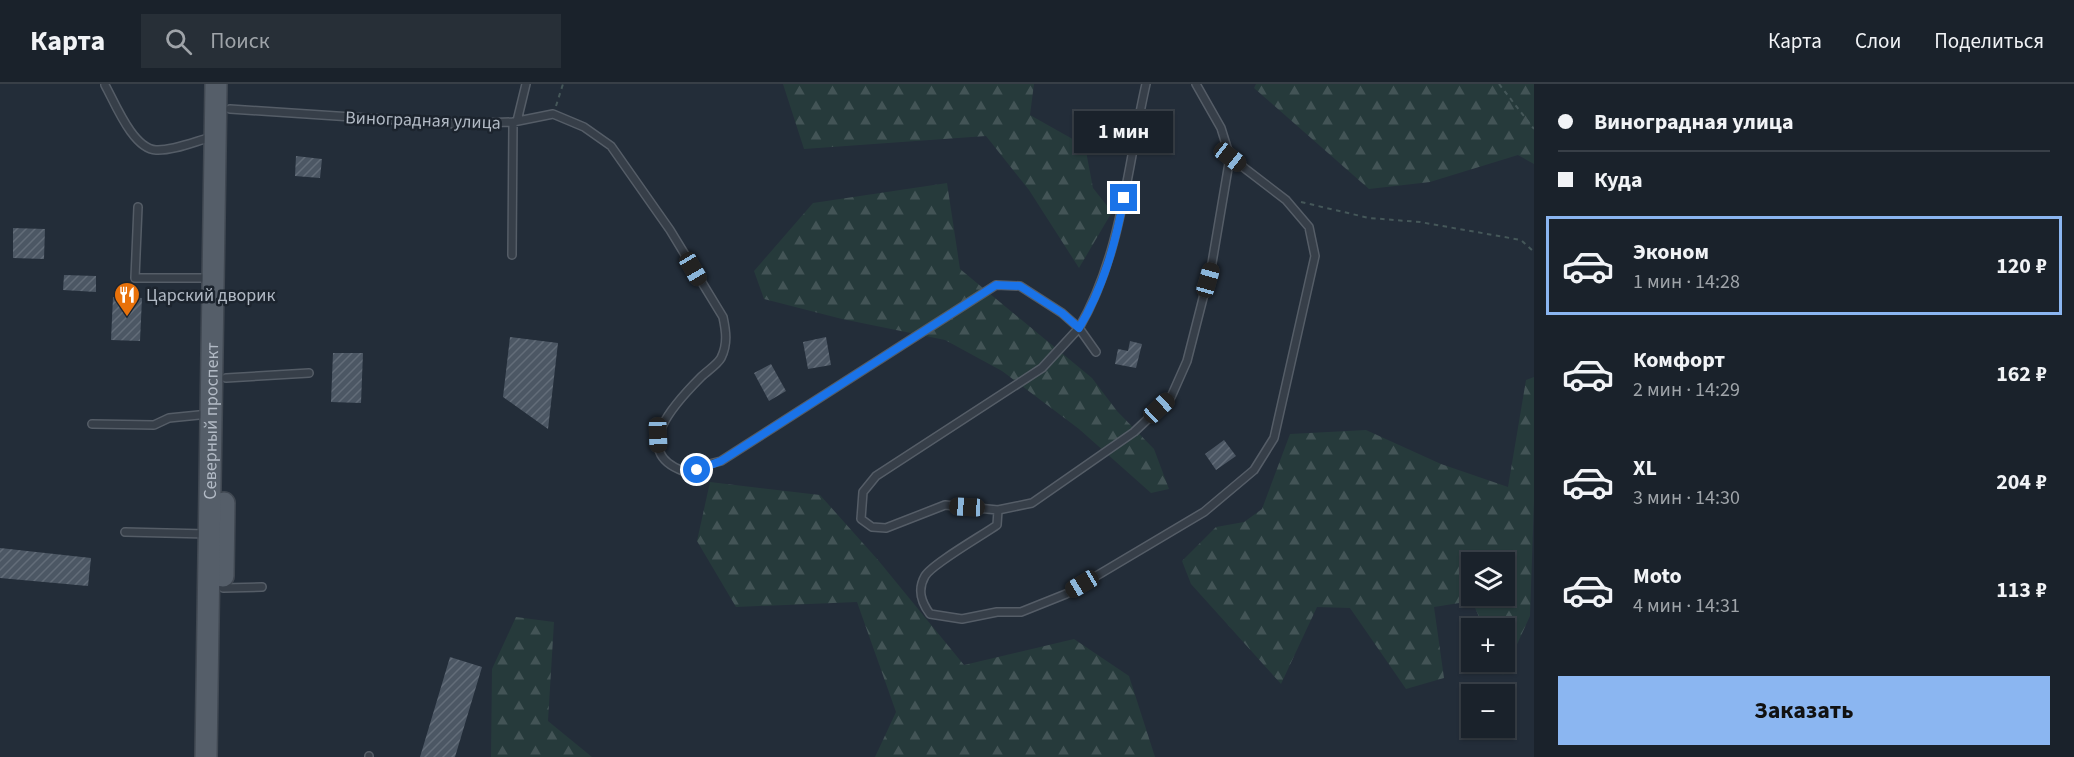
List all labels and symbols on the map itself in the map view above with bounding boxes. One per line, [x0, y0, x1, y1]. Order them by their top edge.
street label: Виноградная улица [345, 105, 501, 136]
callout: 1 мин [1074, 111, 1174, 153]
car [1210, 139, 1250, 175]
route end [1110, 184, 1137, 211]
car [676, 249, 710, 289]
car [1194, 260, 1222, 300]
restaurant icon: Царский дворик [112, 280, 142, 318]
place label: Царский дворик [146, 283, 275, 308]
street label: Северный проспект [198, 342, 225, 500]
car [1140, 389, 1178, 427]
car [648, 417, 668, 453]
route start [683, 456, 710, 483]
car [949, 497, 985, 517]
car [1062, 567, 1102, 601]

